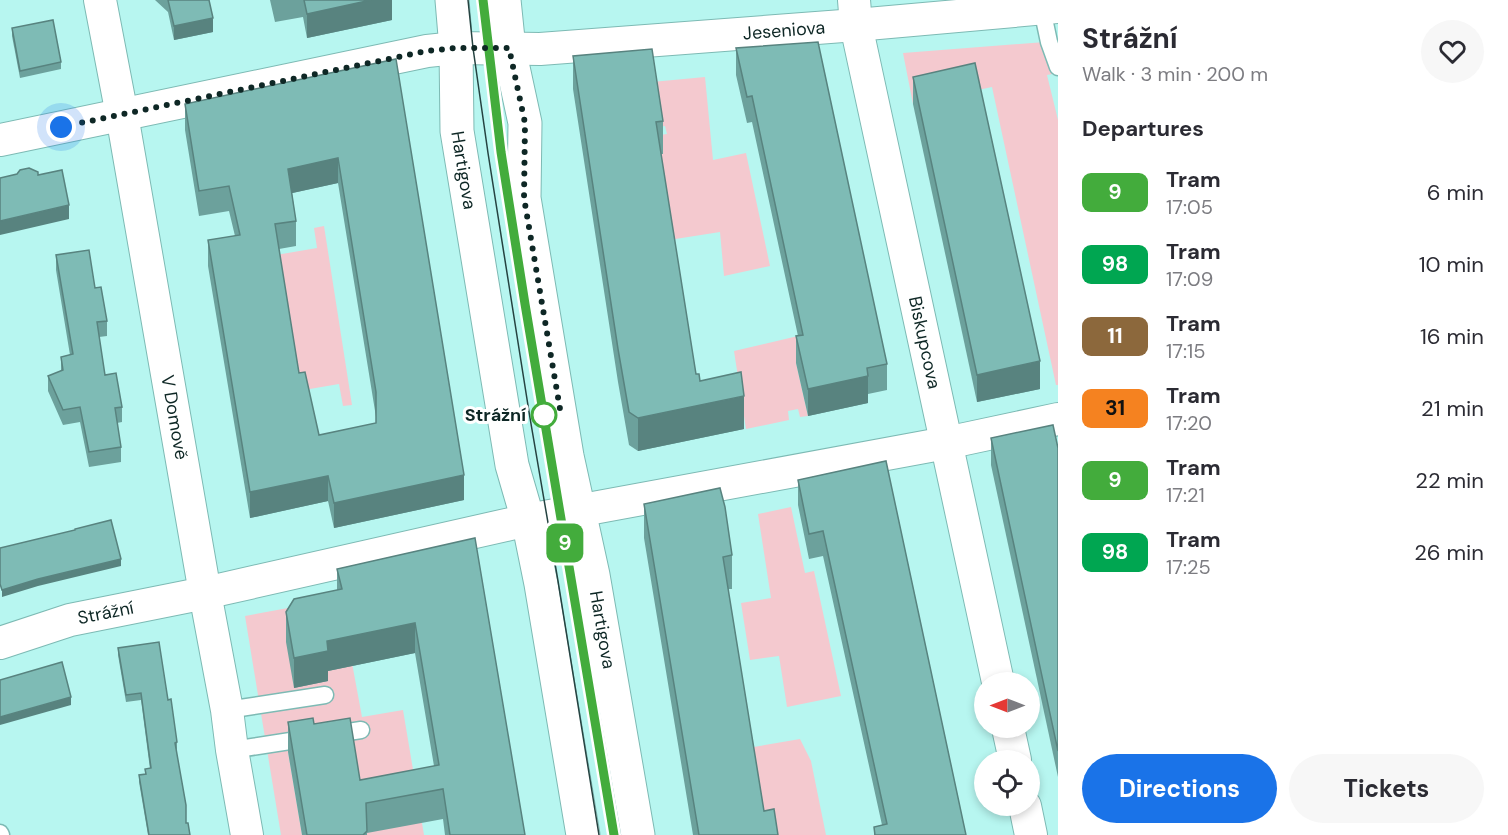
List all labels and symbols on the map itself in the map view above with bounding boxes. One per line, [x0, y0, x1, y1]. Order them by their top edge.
street label: Jeseniova [742, 15, 826, 46]
your location [46, 112, 76, 142]
street label: Hartigova [445, 129, 482, 211]
street label: Biskupcova [903, 294, 946, 391]
street label: V Domově [155, 373, 194, 462]
marker: Strážní [531, 402, 557, 428]
place label: Strážní [465, 403, 526, 427]
line badge: 9 [546, 524, 584, 562]
street label: Hartigova [584, 589, 621, 671]
street label: Strážní [76, 596, 136, 630]
north arrow [974, 672, 1040, 738]

